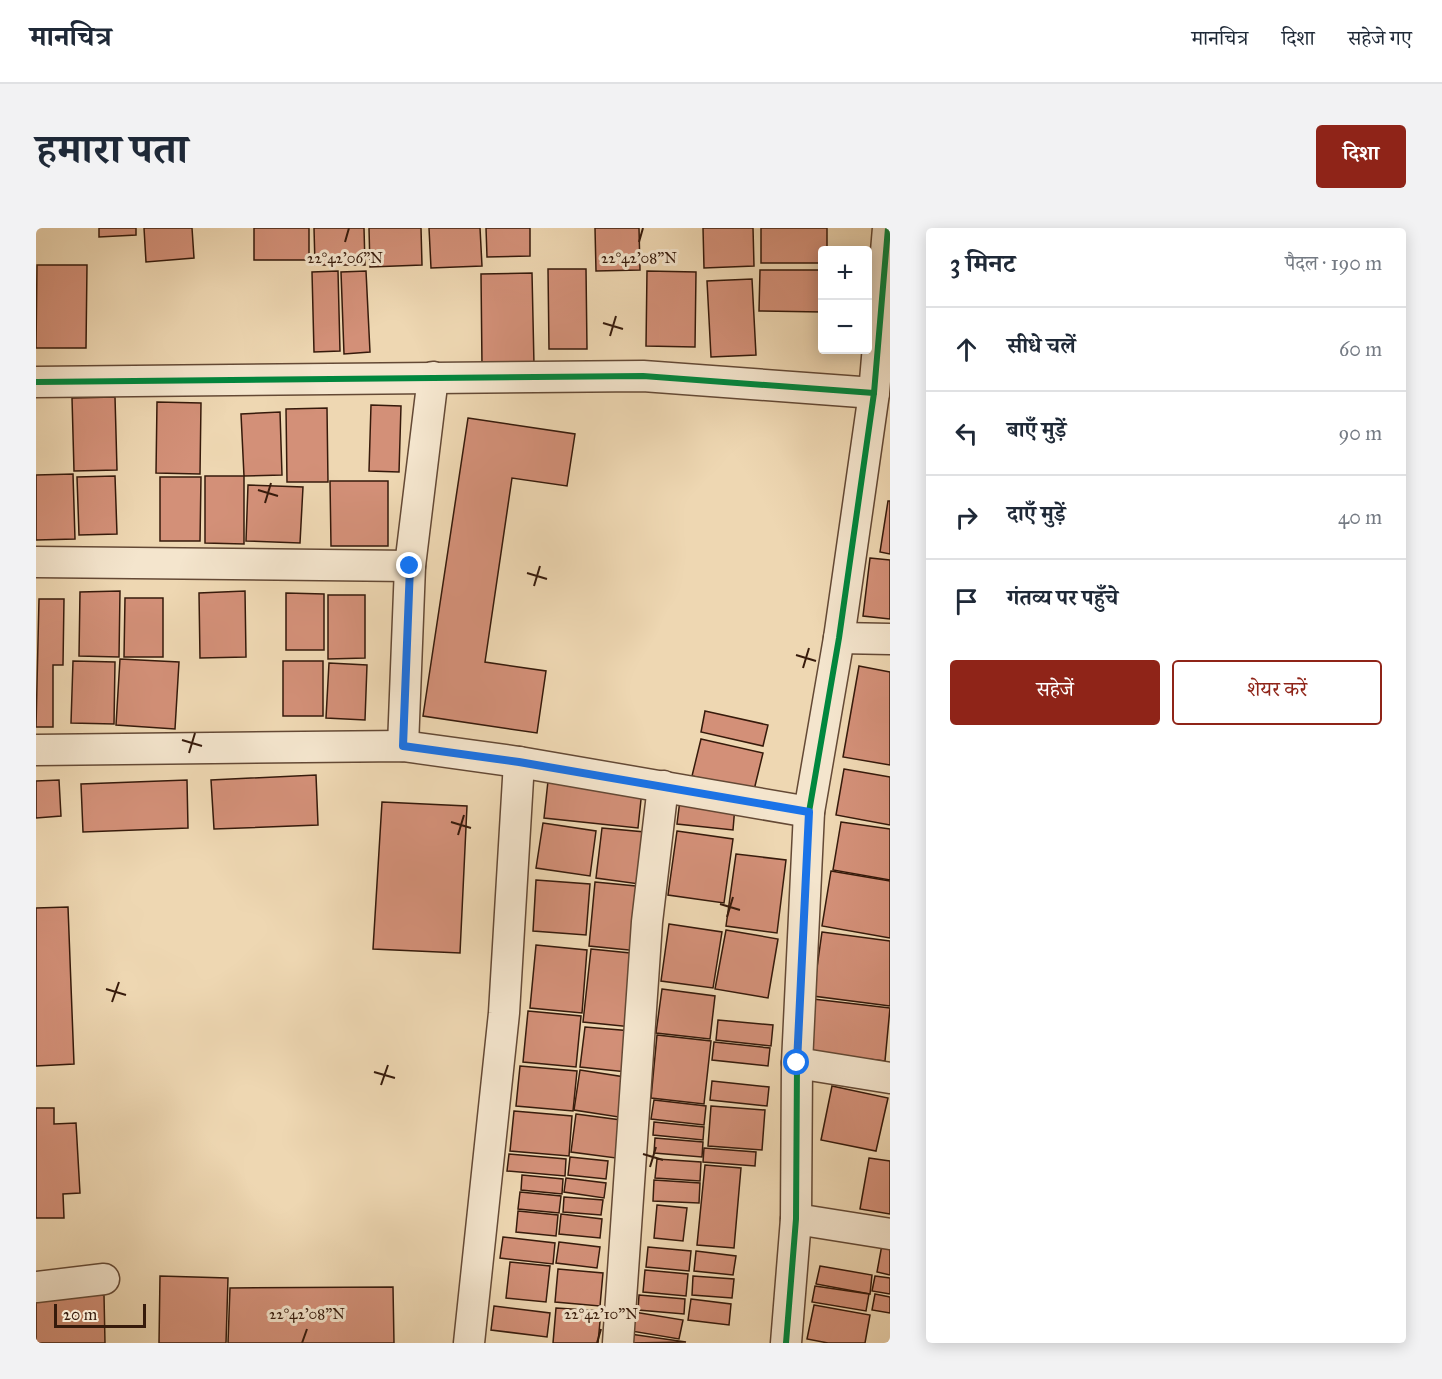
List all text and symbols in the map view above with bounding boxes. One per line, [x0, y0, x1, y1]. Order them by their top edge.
text: मानचित्र [30, 19, 112, 54]
text: मानचित्र [1191, 25, 1248, 51]
text: दिशा [1281, 25, 1315, 51]
text: सहेजे गए [1348, 25, 1412, 51]
text: हमारा पता [36, 123, 188, 175]
button: दिशा [1316, 125, 1406, 188]
map controls [818, 246, 872, 354]
button: + [818, 246, 872, 300]
text: 3 मिनट [950, 247, 1015, 279]
text: 22°42'06"N [307, 249, 383, 267]
text: 22°42'08"N [601, 249, 677, 267]
text: पैदल · 190 m [1285, 251, 1382, 275]
button: − [818, 300, 872, 354]
text: सीधे चलें [1007, 332, 1076, 359]
icon: ahead [950, 333, 983, 366]
text: 60 m [1339, 337, 1382, 361]
text: बाएँ मुड़ें [1007, 416, 1066, 443]
icon: left [950, 417, 983, 450]
text: 90 m [1339, 421, 1382, 445]
text: दाएँ मुड़ें [1007, 500, 1066, 527]
icon: right [950, 501, 983, 534]
text: 40 m [1338, 505, 1382, 529]
route end [396, 552, 422, 578]
text: गंतव्य पर पहुँचे [1007, 584, 1118, 611]
icon: arrive [950, 585, 983, 618]
button: सहेजें [950, 660, 1160, 725]
button: शेयर करें [1172, 660, 1382, 725]
route start [783, 1049, 809, 1075]
scale bar [54, 1301, 146, 1328]
text: 20 m [63, 1305, 97, 1324]
text: 22°42'08"N [269, 1305, 345, 1323]
text: 22°42'10"N [564, 1305, 638, 1323]

